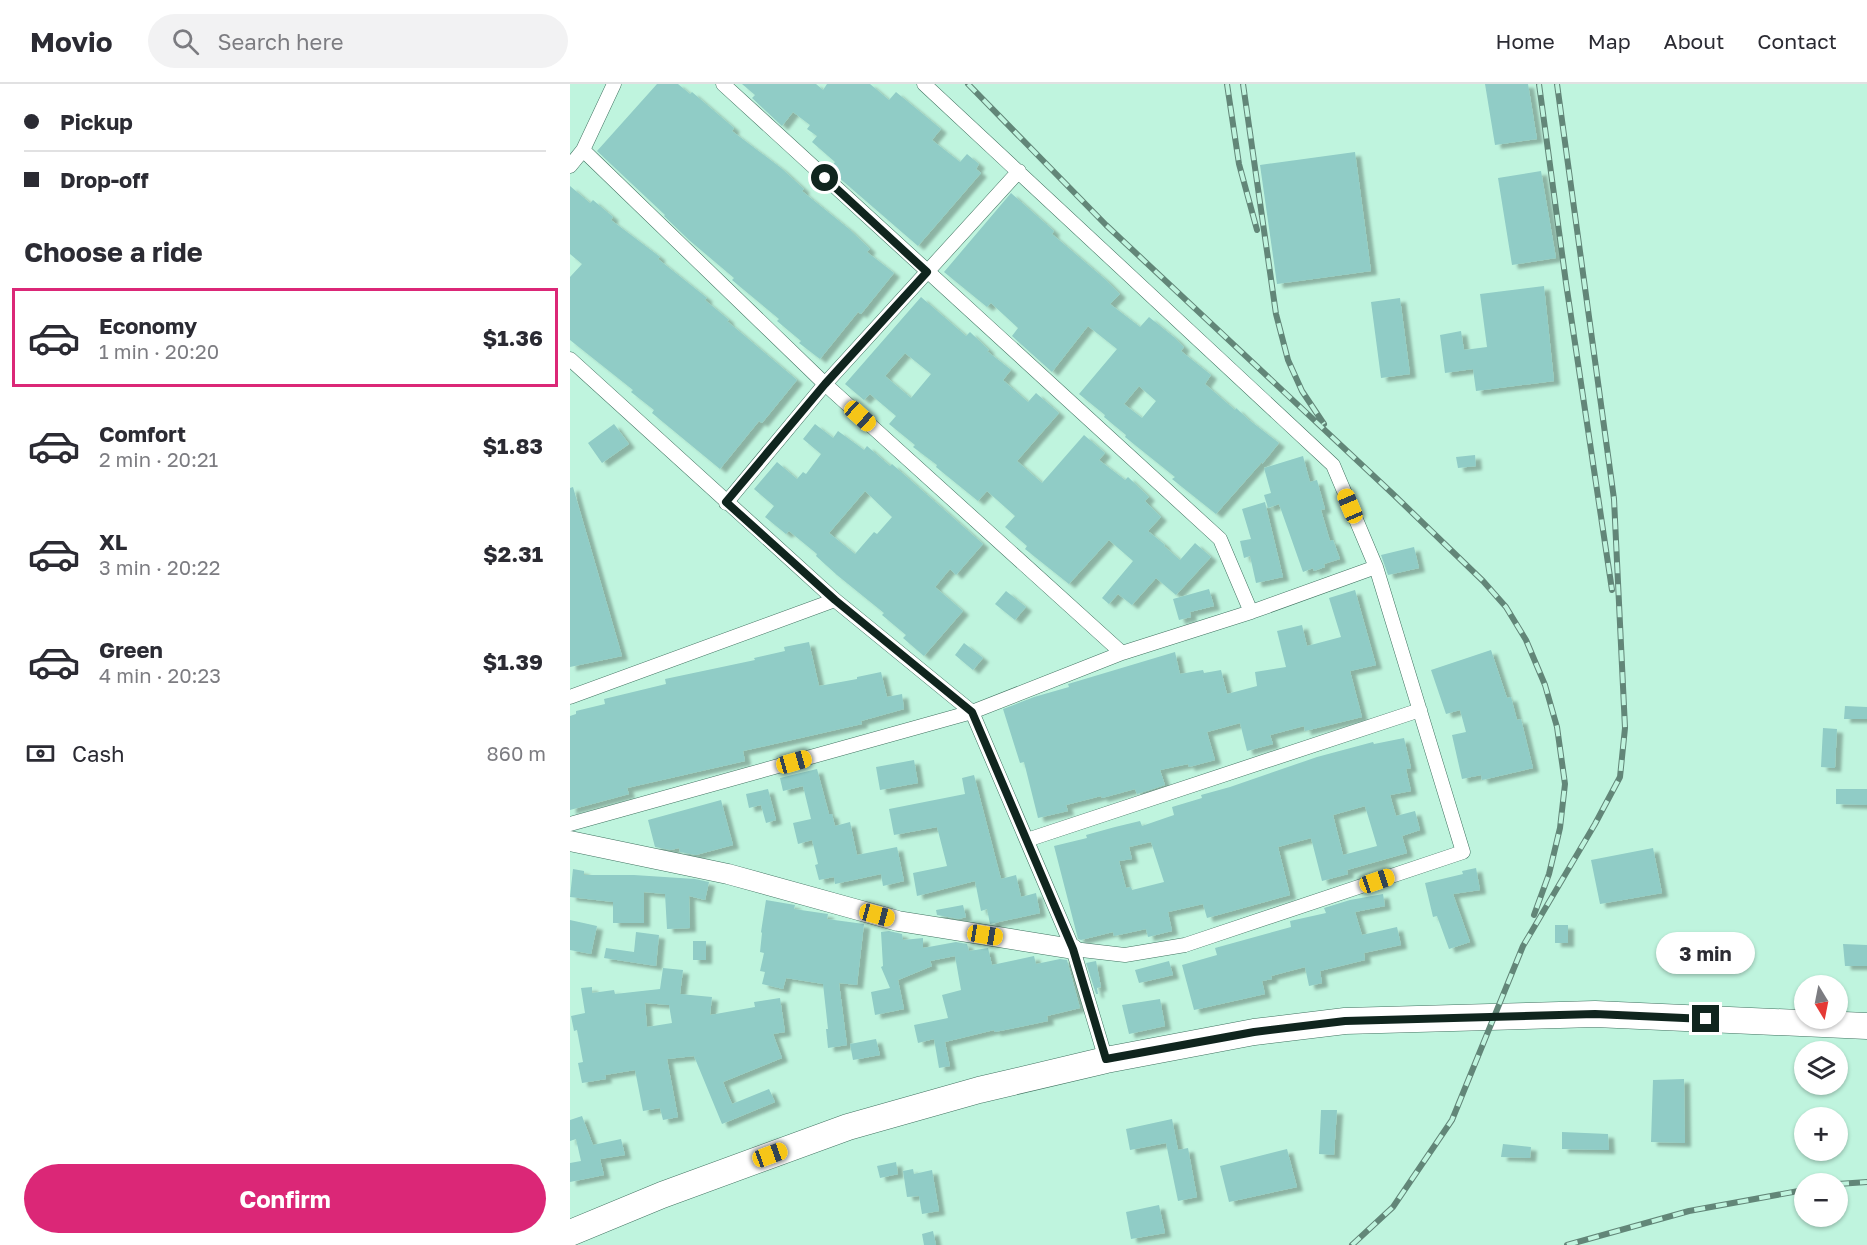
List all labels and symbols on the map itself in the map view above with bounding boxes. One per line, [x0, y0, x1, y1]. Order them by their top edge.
route start [811, 164, 838, 191]
car [841, 397, 879, 435]
car [1335, 486, 1365, 526]
car [774, 748, 814, 776]
car [1357, 867, 1397, 895]
car [857, 902, 897, 928]
car [966, 923, 1004, 947]
callout: 3 min [1656, 932, 1756, 974]
north arrow [1794, 975, 1848, 1029]
route end [1692, 1005, 1719, 1032]
car [750, 1140, 790, 1170]

